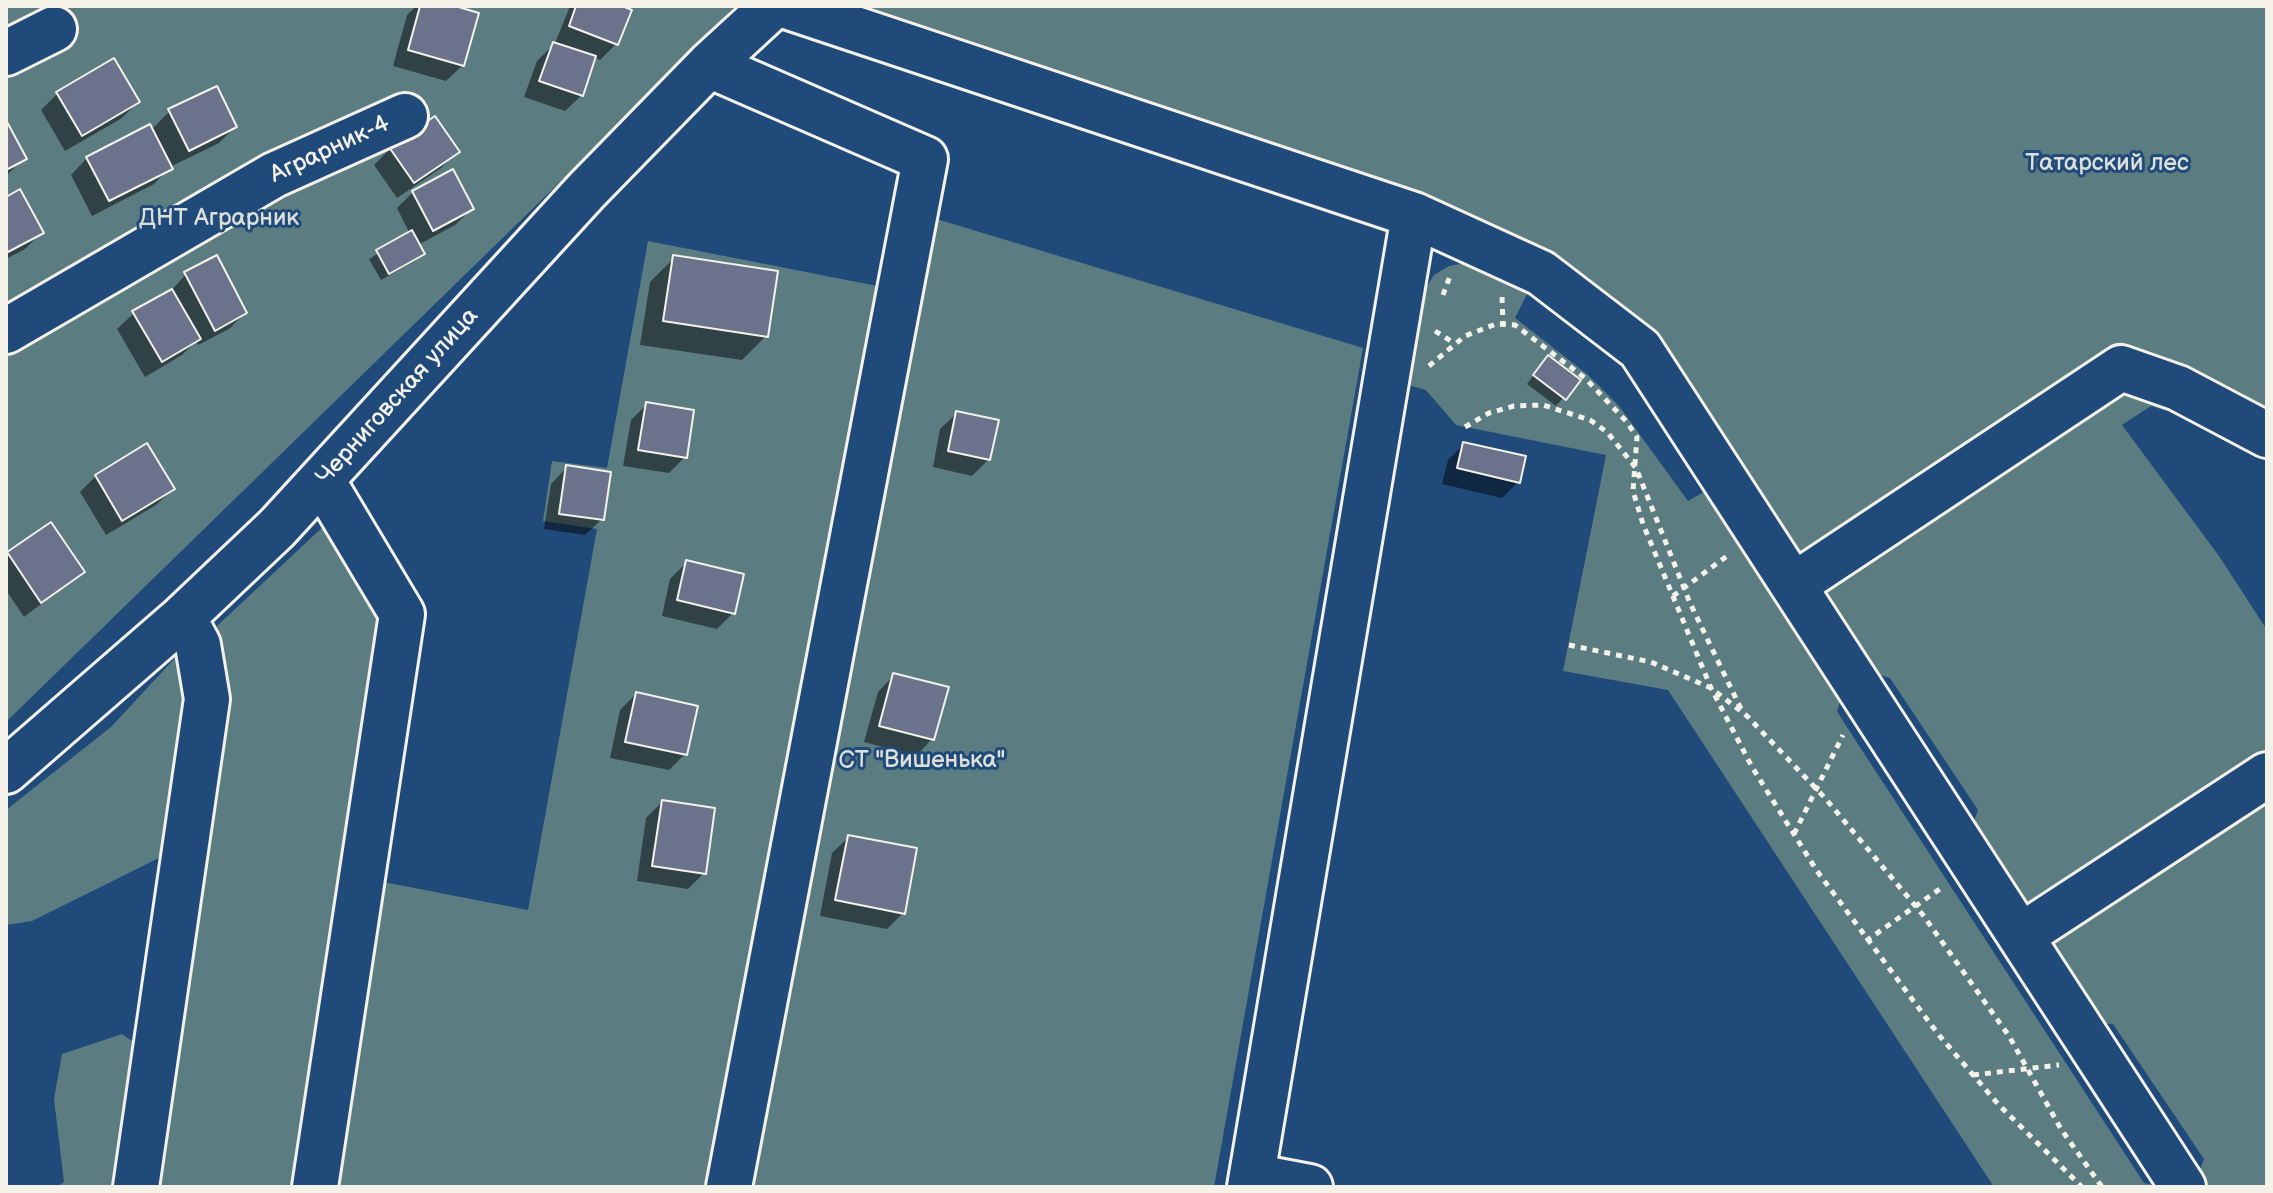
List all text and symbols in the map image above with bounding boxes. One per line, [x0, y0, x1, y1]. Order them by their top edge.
street label: Аграрник-4 [266, 110, 394, 190]
park label: Татарский лес [2025, 150, 2189, 178]
park label: ДНТ Аграрник [139, 205, 299, 233]
street label: Черниговская улица [311, 303, 485, 491]
park label: СТ "Вишенька" [838, 747, 1006, 775]

